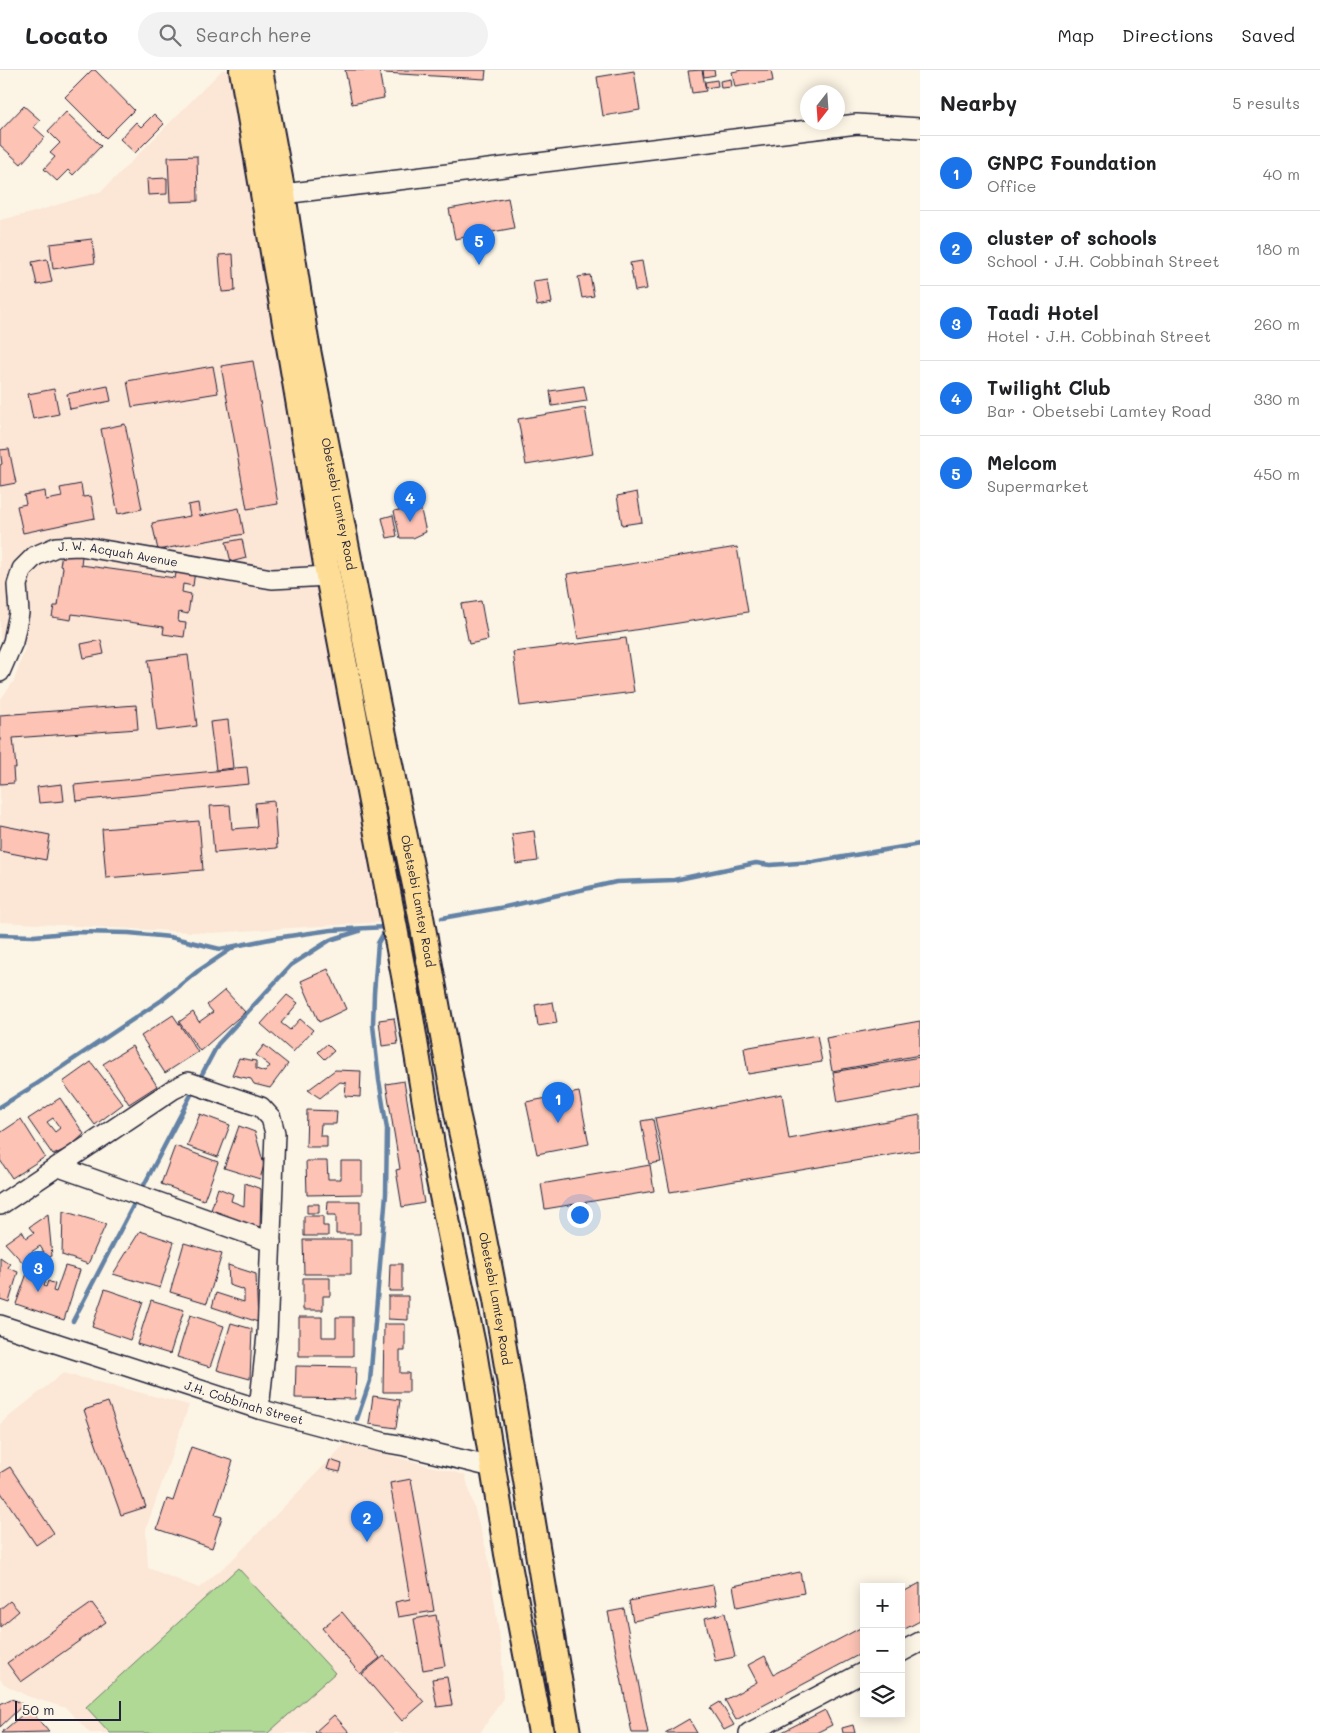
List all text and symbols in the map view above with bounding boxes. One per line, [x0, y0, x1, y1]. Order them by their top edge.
search box [138, 12, 488, 57]
text: Locato [25, 19, 108, 50]
icon: search [156, 21, 184, 49]
text: Search here [196, 22, 311, 47]
text: Map [1057, 23, 1094, 47]
text: Directions [1122, 23, 1214, 47]
text: Saved [1242, 23, 1295, 47]
north arrow [800, 85, 845, 130]
text: Nearby [940, 89, 1017, 116]
text: 5 results [1232, 92, 1300, 113]
text: GNPC Foundation [987, 150, 1156, 175]
text: 1 [952, 163, 960, 184]
text: 40 m [1263, 163, 1300, 184]
text: Office [987, 175, 1036, 196]
pin: 5 [463, 224, 495, 265]
text: cluster of schools [987, 225, 1157, 250]
text: 2 [952, 238, 960, 259]
text: 180 m [1255, 238, 1300, 259]
text: School · J.H. Cobbinah Street [987, 250, 1220, 271]
text: Taadi Hotel [987, 300, 1099, 325]
text: 3 [951, 313, 961, 334]
text: 260 m [1254, 313, 1300, 334]
text: Hotel · J.H. Cobbinah Street [987, 325, 1211, 346]
text: Twilight Club [987, 375, 1111, 400]
text: 4 [951, 388, 961, 409]
text: 330 m [1254, 388, 1300, 409]
text: Bar · Obetsebi Lamtey Road [987, 400, 1211, 421]
street label: Obetsebi Lamtey Road [318, 436, 360, 572]
text: Melcom [987, 450, 1057, 475]
text: 5 [951, 463, 961, 484]
text: 450 m [1254, 463, 1300, 484]
text: Supermarket [987, 475, 1089, 496]
pin: 4 [394, 481, 426, 522]
street label: J. W. Acquah Avenue [58, 537, 179, 570]
street label: Obetsebi Lamtey Road [398, 833, 439, 969]
pin: 1 [542, 1082, 574, 1123]
your location [567, 1202, 593, 1228]
street label: Obetsebi Lamtey Road [476, 1231, 516, 1366]
pin: 3 [22, 1251, 54, 1292]
street label: J.H. Cobbinah Street [182, 1376, 305, 1428]
pin: 2 [351, 1501, 383, 1542]
map controls [860, 1583, 905, 1718]
button: + [860, 1583, 905, 1628]
button: − [860, 1628, 905, 1673]
button: layers [860, 1673, 905, 1718]
scale bar [15, 1698, 121, 1721]
text: 50 m [22, 1700, 54, 1719]

